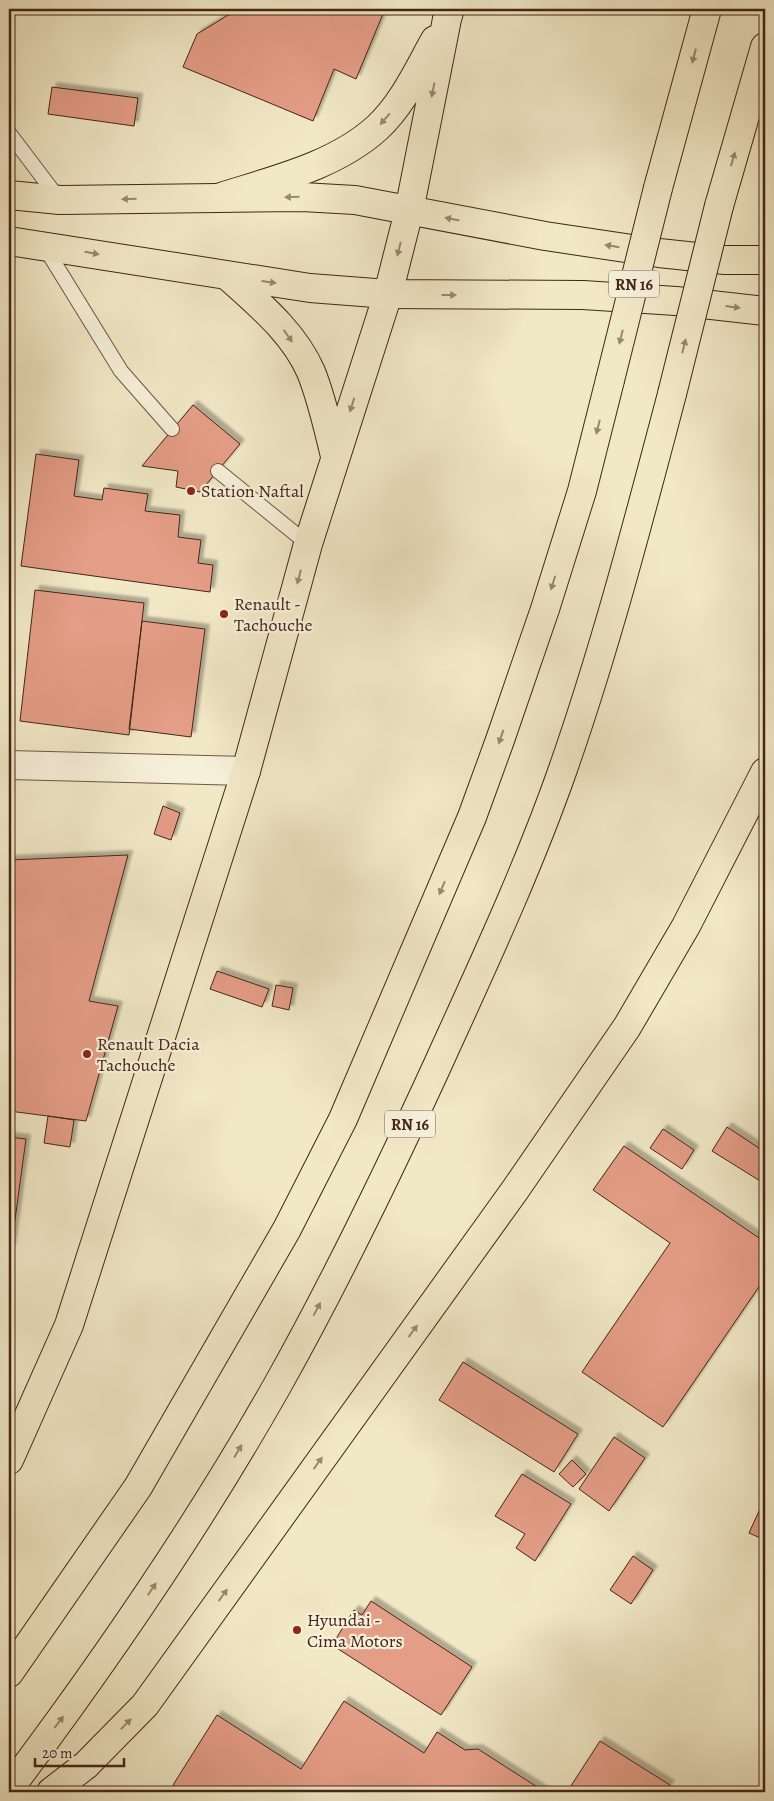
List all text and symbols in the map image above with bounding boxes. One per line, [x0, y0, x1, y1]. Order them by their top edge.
one-way arrow [690, 48, 698, 63]
one-way arrow [428, 83, 436, 99]
one-way arrow [379, 113, 390, 126]
one-way arrow [729, 152, 737, 167]
one-way arrow [283, 193, 299, 201]
one-way arrow [121, 195, 137, 203]
one-way arrow [445, 215, 460, 223]
one-way arrow [395, 242, 403, 257]
one-way arrow [604, 242, 620, 250]
one-way arrow [84, 250, 100, 258]
road number: RN 16 [609, 270, 659, 298]
one-way arrow [262, 279, 278, 287]
one-way arrow [441, 291, 457, 299]
one-way arrow [725, 303, 741, 311]
one-way arrow [283, 329, 293, 343]
one-way arrow [617, 330, 625, 345]
one-way arrow [680, 339, 688, 354]
one-way arrow [348, 397, 355, 412]
one-way arrow [594, 419, 602, 434]
place label: Station Naftal [201, 479, 304, 503]
marker: Station Naftal [185, 485, 197, 497]
one-way arrow [295, 569, 303, 584]
one-way arrow [549, 576, 557, 591]
place label: Renault - Tachouche [234, 592, 313, 637]
marker: Renault - Tachouche [218, 608, 230, 620]
one-way arrow [497, 730, 505, 745]
one-way arrow [438, 881, 446, 896]
place label: Renault Dacia Tachouche [97, 1032, 200, 1077]
marker: Renault Dacia Tachouche [81, 1048, 93, 1060]
road number: RN 16 [385, 1110, 435, 1138]
one-way arrow [313, 1302, 321, 1316]
one-way arrow [408, 1325, 419, 1338]
one-way arrow [233, 1444, 242, 1457]
one-way arrow [313, 1456, 323, 1470]
one-way arrow [147, 1582, 157, 1595]
one-way arrow [218, 1589, 229, 1602]
place label: Hyundai - Cima Motors [307, 1608, 403, 1653]
marker: Hyundai - Cima Motors [291, 1624, 303, 1636]
one-way arrow [54, 1716, 65, 1729]
one-way arrow [120, 1718, 132, 1730]
scale bar [35, 1736, 124, 1768]
text: 20 m [42, 1743, 73, 1763]

